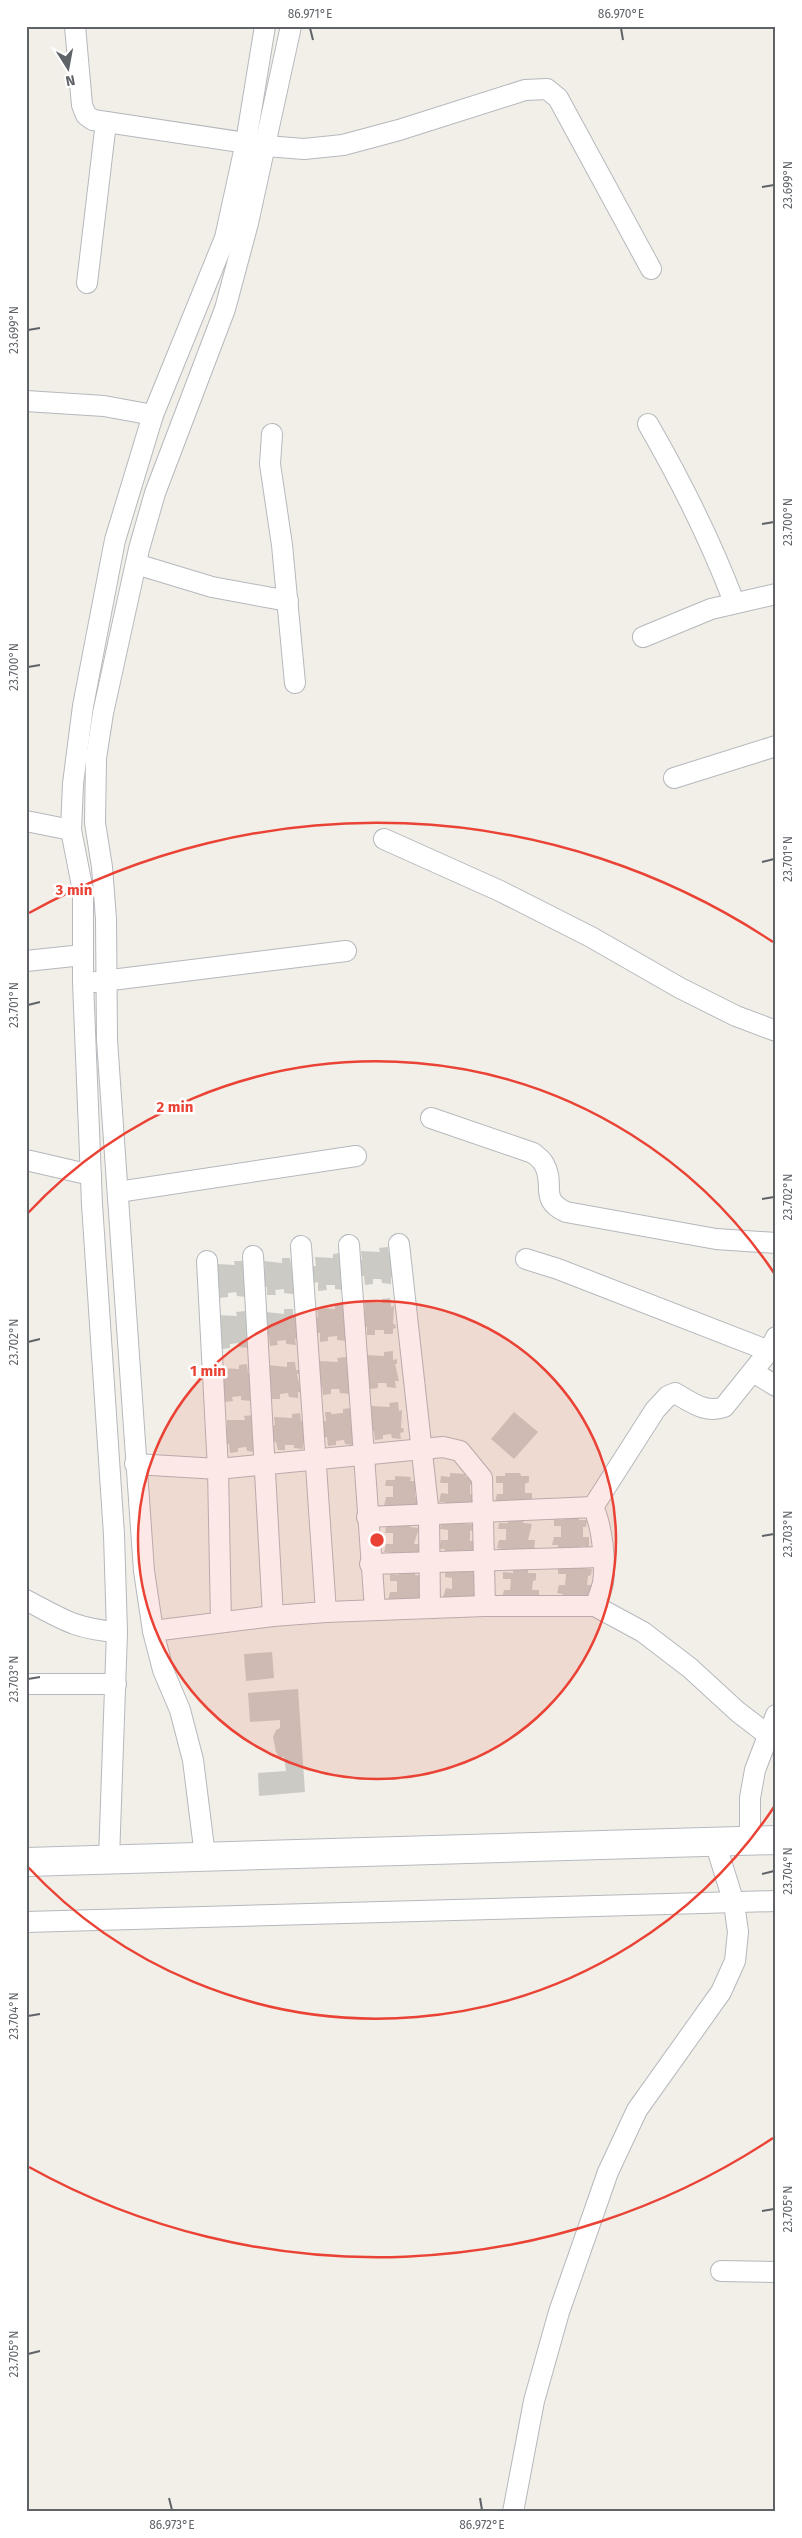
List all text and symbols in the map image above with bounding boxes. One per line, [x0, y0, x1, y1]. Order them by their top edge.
text: 86.971°E [288, 7, 332, 21]
text: 86.970°E [598, 7, 644, 21]
north arrow [42, 42, 92, 92]
text: N [64, 71, 77, 90]
text: 23.699°N [781, 161, 795, 209]
text: 23.699°N [7, 306, 21, 354]
text: 23.700°N [781, 498, 795, 546]
text: 23.700°N [7, 643, 21, 691]
text: 23.701°N [781, 836, 795, 882]
text: 3 min [55, 881, 92, 899]
text: 23.701°N [7, 982, 21, 1028]
text: 2 min [157, 1098, 193, 1116]
text: 23.702°N [781, 1174, 795, 1220]
text: 23.702°N [7, 1319, 21, 1365]
text: 1 min [190, 1362, 226, 1380]
text: 23.703°N [781, 1511, 795, 1557]
centre of rings [368, 1531, 386, 1549]
text: 23.703°N [7, 1656, 21, 1702]
text: 23.704°N [781, 1847, 795, 1895]
text: 23.704°N [7, 1992, 21, 2040]
text: 23.705°N [781, 2186, 795, 2233]
text: 23.705°N [7, 2331, 21, 2378]
text: 86.973°E [149, 2518, 195, 2532]
text: 86.972°E [459, 2518, 505, 2532]

